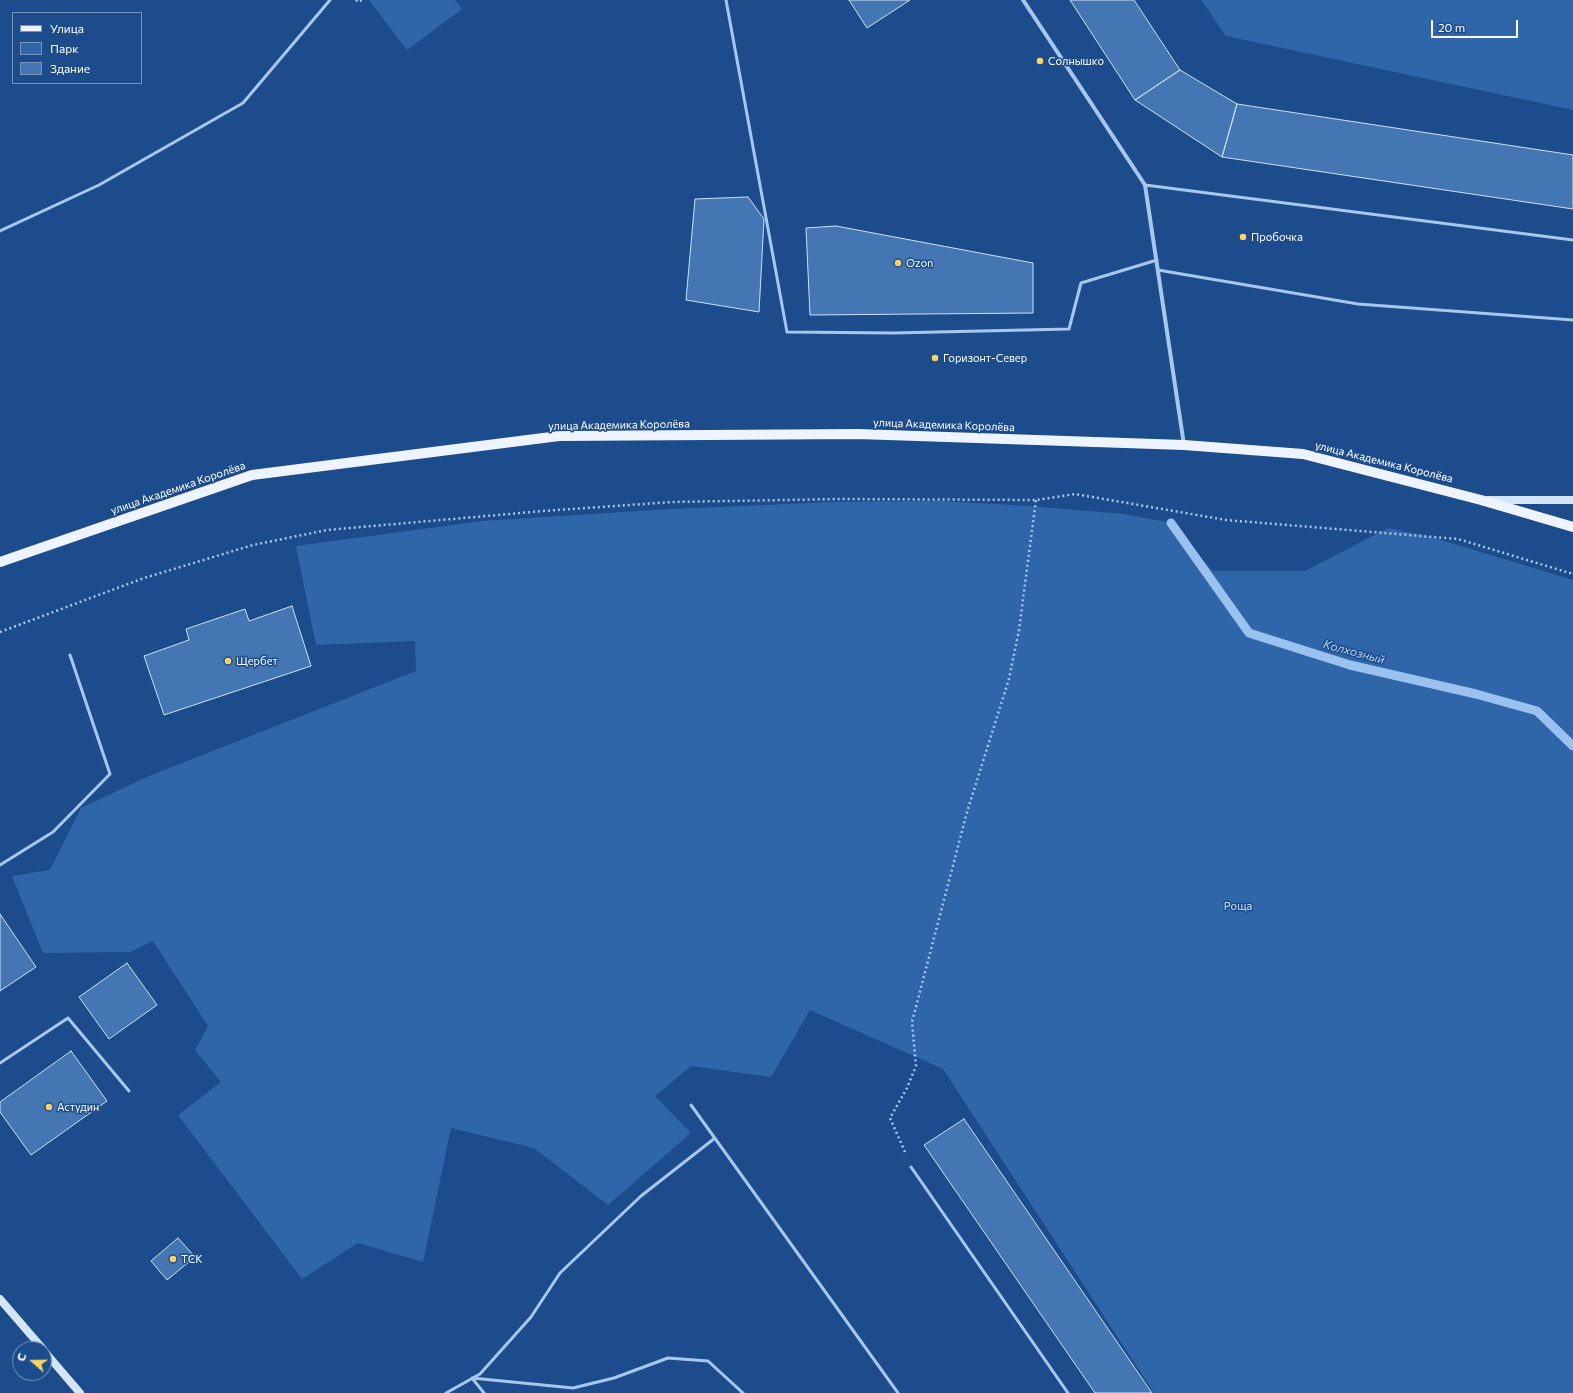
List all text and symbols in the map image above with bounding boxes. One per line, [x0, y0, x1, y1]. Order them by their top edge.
legend [12, 12, 142, 84]
scale bar [1433, 12, 1520, 38]
text: 20 m [1438, 20, 1465, 34]
text: Улица [50, 21, 84, 35]
text: Парк [50, 41, 79, 55]
place label: Солнышко [1048, 54, 1104, 68]
marker: Солнышко [1035, 56, 1045, 66]
text: Здание [50, 61, 90, 75]
place label: Пробочка [1251, 230, 1303, 244]
marker: Пробочка [1238, 232, 1248, 242]
place label: Ozon [906, 256, 933, 270]
marker: Ozon [893, 258, 903, 268]
place label: Горизонт-Север [943, 351, 1027, 365]
marker: Горизонт-Север [930, 353, 940, 363]
street label: улица Академика Королёва [873, 416, 1015, 434]
street label: улица Академика Королёва [548, 417, 690, 433]
street label: улица Академика Королёва [1314, 438, 1454, 486]
street label: улица Академика Королёва [109, 459, 247, 517]
water label: Колхозный [1322, 637, 1386, 667]
place label: Щербет [236, 654, 278, 668]
marker: Щербет [223, 656, 233, 666]
park label: Роща [1224, 899, 1252, 913]
place label: Астудин [57, 1100, 99, 1114]
marker: Астудин [44, 1102, 54, 1112]
place label: ТСК [181, 1252, 203, 1266]
marker: ТСК [168, 1254, 178, 1264]
north arrow [12, 1341, 52, 1381]
text: С [14, 1351, 29, 1363]

